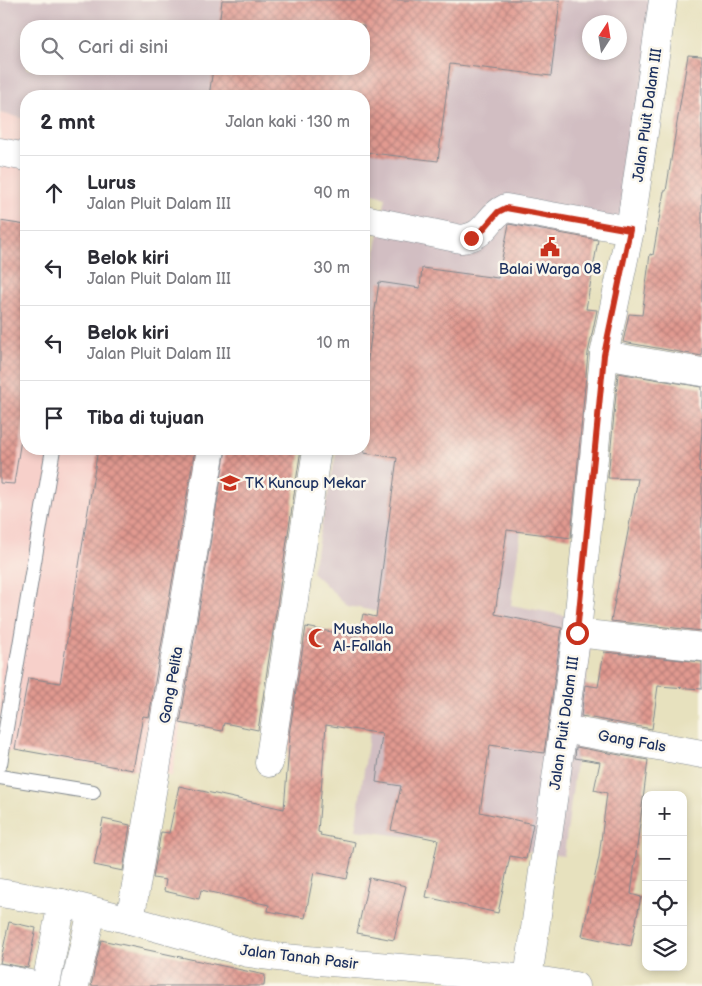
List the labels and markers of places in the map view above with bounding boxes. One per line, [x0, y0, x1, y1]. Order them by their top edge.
public building icon: Balai Warga 08 [539, 236, 561, 258]
place label: Balai Warga 08 [499, 260, 602, 279]
school or university icon: TK Kuncup Mekar [219, 472, 241, 494]
place label: TK Kuncup Mekar [245, 474, 366, 493]
place label: Musholla Al-Fallah [333, 620, 394, 656]
mosque icon: Musholla Al-Fallah [307, 627, 329, 649]

